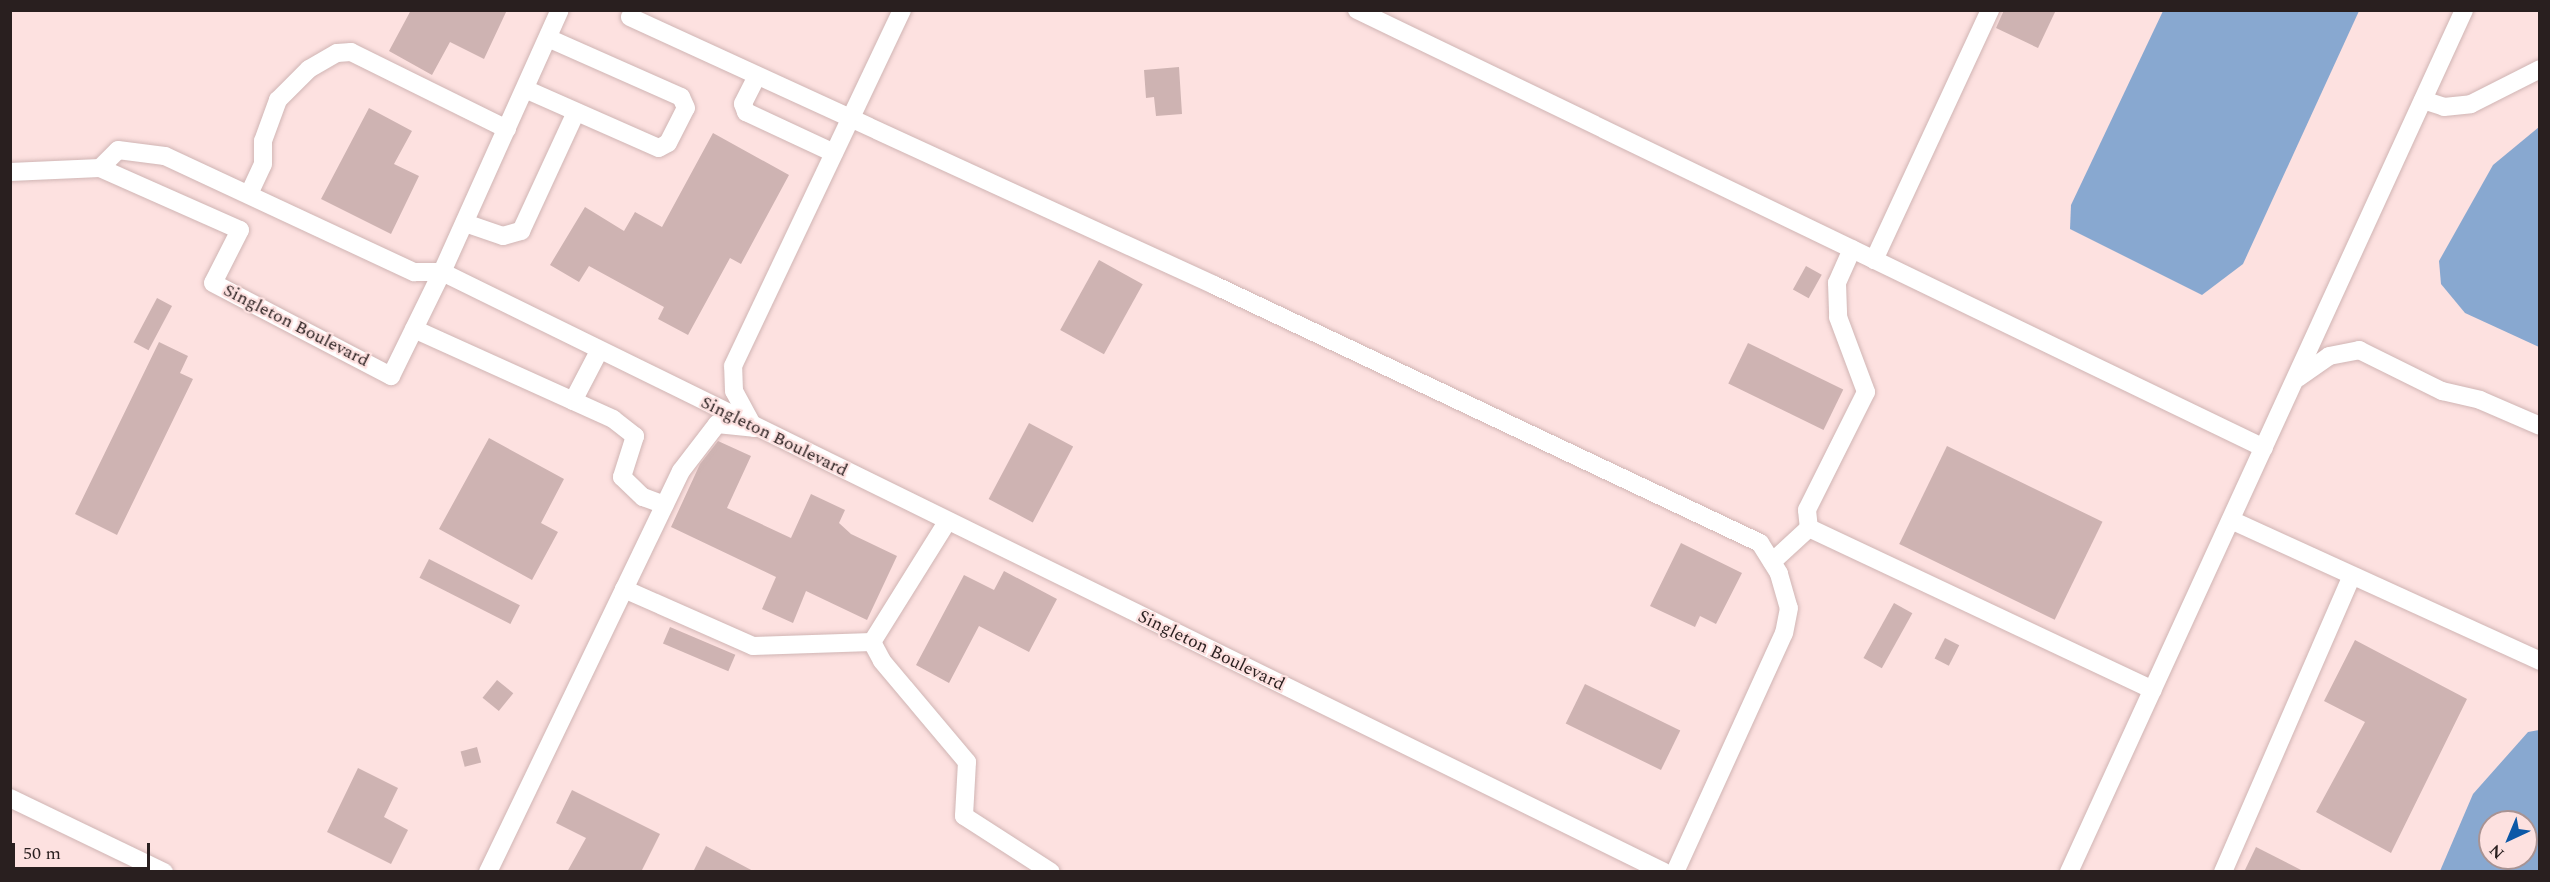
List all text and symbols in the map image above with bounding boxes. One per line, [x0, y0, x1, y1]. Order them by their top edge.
street label: Singleton Boulevard [219, 280, 373, 372]
street label: Singleton Boulevard [697, 392, 851, 482]
street label: Singleton Boulevard [1134, 606, 1288, 696]
north arrow [2478, 810, 2538, 870]
scale bar [15, 831, 153, 869]
text: N [2484, 838, 2510, 865]
text: 50 m [23, 840, 61, 867]

